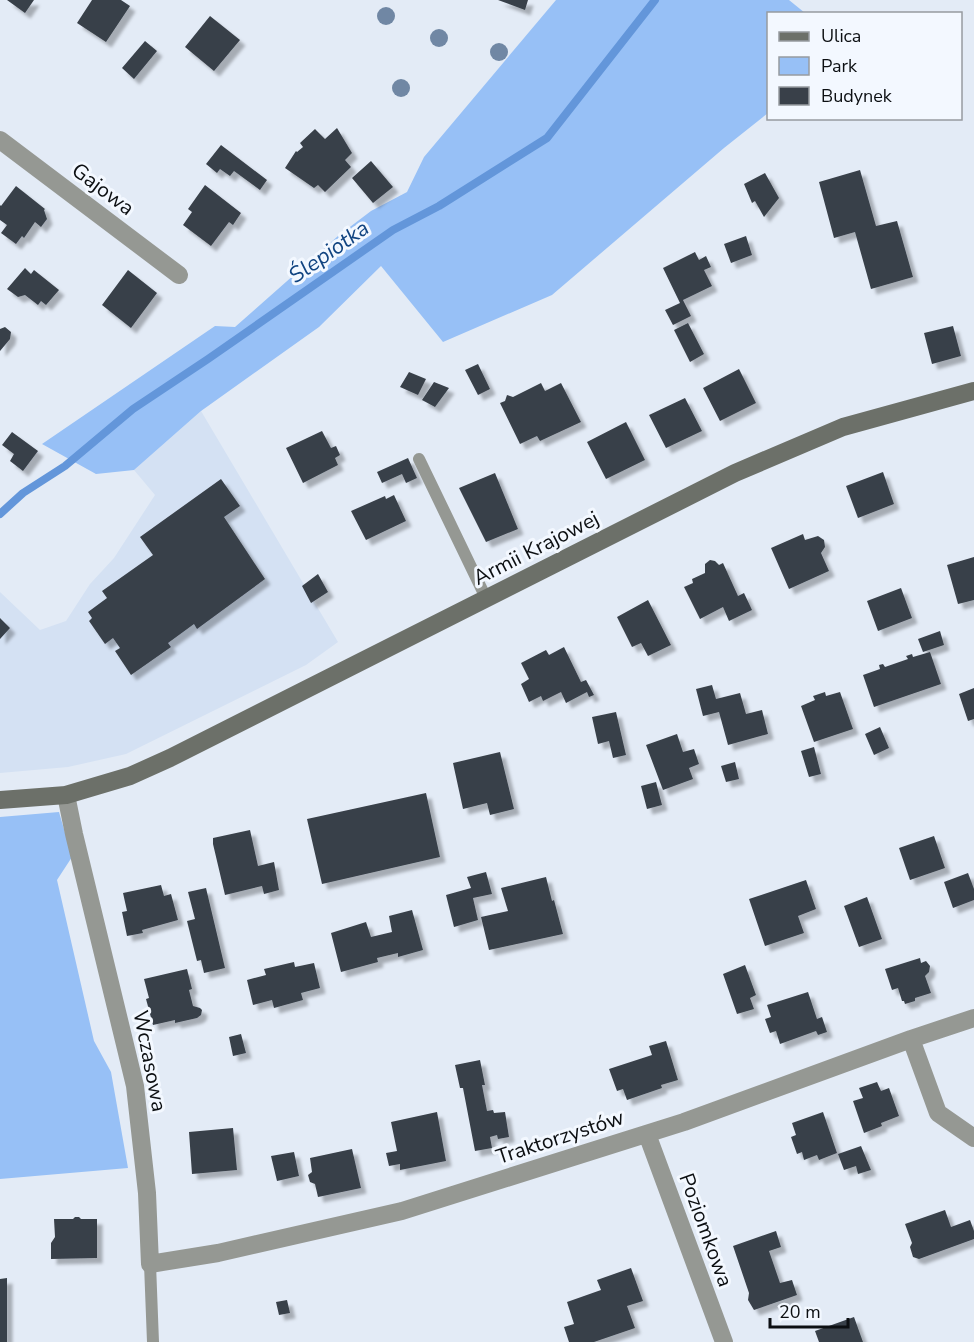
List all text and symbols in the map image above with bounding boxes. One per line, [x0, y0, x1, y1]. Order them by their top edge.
legend [767, 12, 962, 120]
text: Ulica [821, 24, 861, 48]
text: Park [821, 54, 858, 78]
text: Budynek [821, 84, 893, 108]
street label: Gajowa [66, 156, 140, 222]
water label: Ślepiotka [283, 213, 375, 291]
street label: Armii Krajowej [468, 504, 604, 592]
street label: Wczasowa [126, 1008, 174, 1114]
street label: Traktorzystów [492, 1103, 628, 1171]
street label: Poziomkowa [673, 1169, 739, 1291]
scale bar [770, 1291, 848, 1329]
text: 20 m [779, 1300, 821, 1324]

